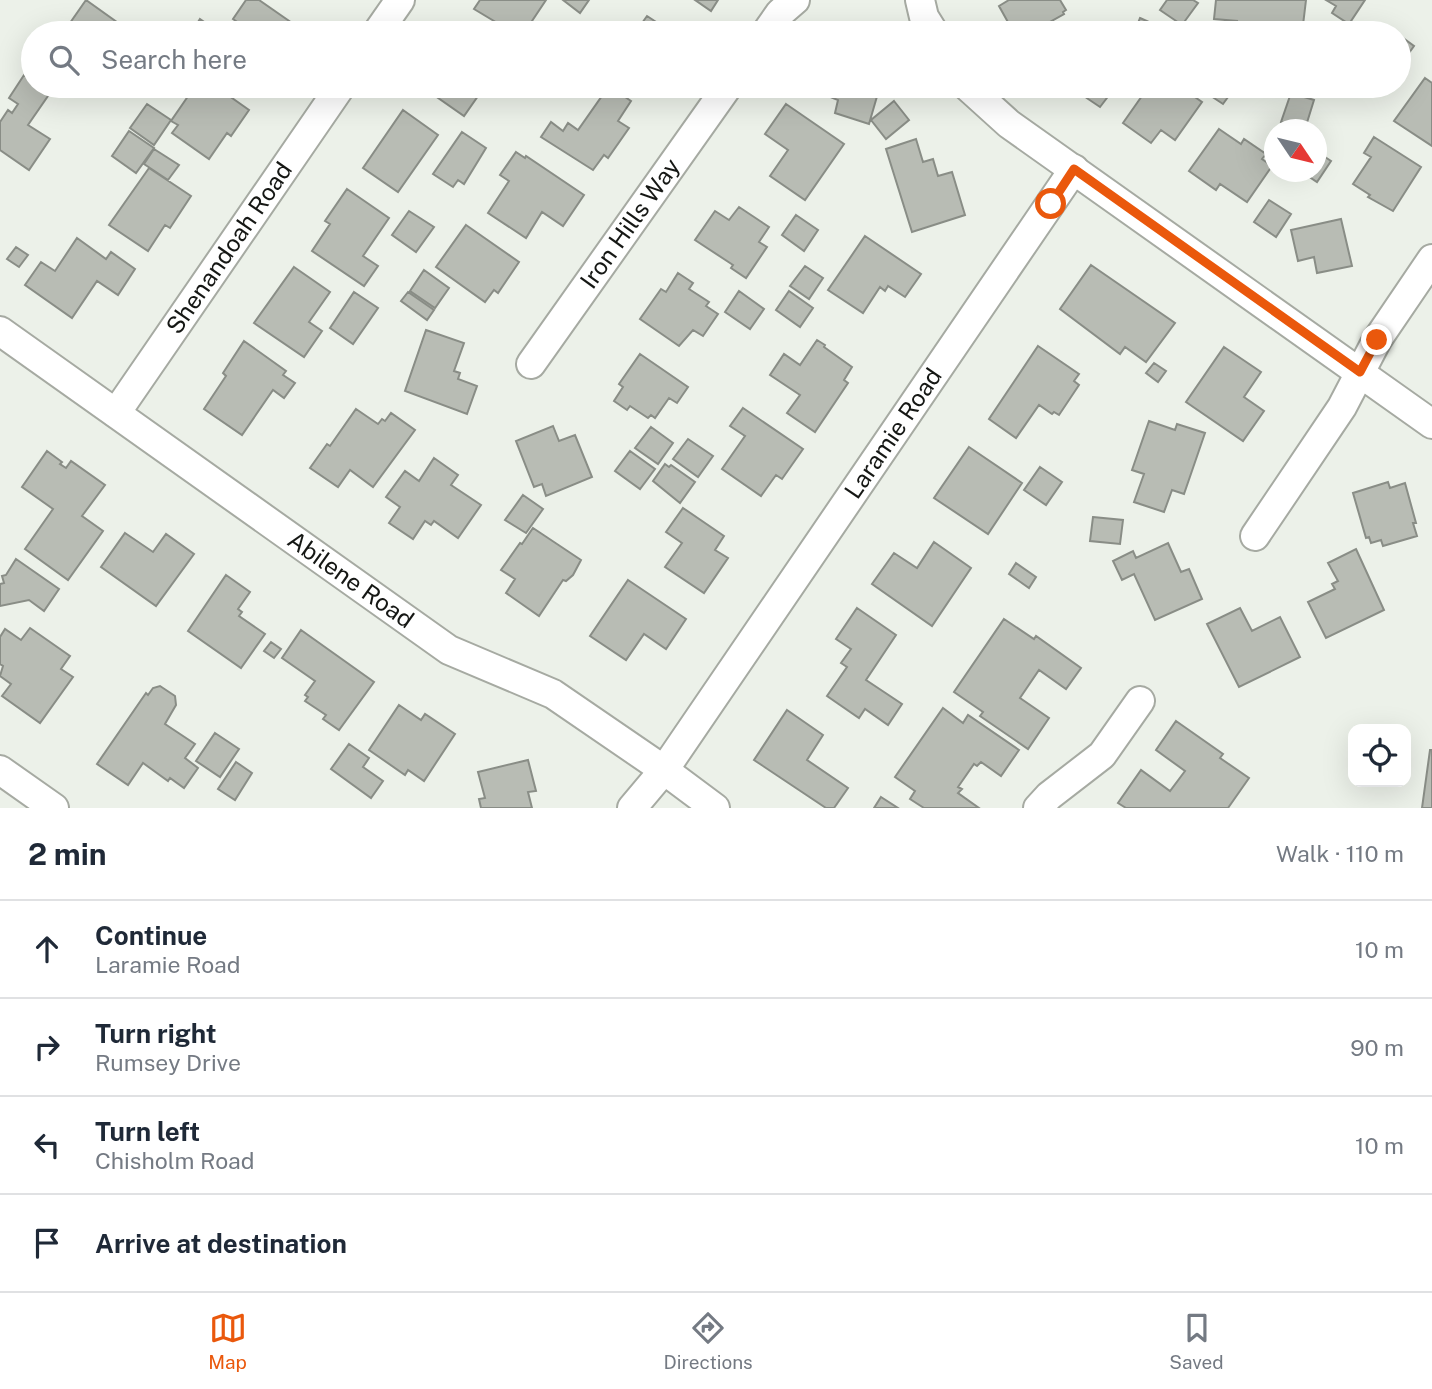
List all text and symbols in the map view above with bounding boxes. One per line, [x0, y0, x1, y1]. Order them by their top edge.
search box [21, 21, 1411, 98]
icon: search [45, 41, 83, 79]
text: Search here [101, 44, 247, 75]
north arrow [1264, 119, 1327, 182]
street label: Iron Hills Way [574, 153, 685, 293]
street label: Shenandoah Road [160, 156, 297, 339]
route start [1035, 188, 1066, 219]
route end [1361, 324, 1392, 355]
street label: Laramie Road [838, 362, 947, 504]
street label: Abilene Road [283, 525, 419, 633]
map controls [1348, 724, 1411, 787]
button: locate [1348, 724, 1411, 787]
text: 2 min [28, 836, 107, 872]
text: Walk · 110 m [1276, 840, 1404, 867]
text: Continue [95, 920, 207, 951]
icon: ahead [28, 930, 66, 968]
text: 10 m [1355, 936, 1404, 963]
text: Laramie Road [95, 951, 240, 978]
text: Turn right [95, 1018, 217, 1049]
icon: right [28, 1028, 66, 1066]
text: 90 m [1350, 1034, 1404, 1061]
text: Rumsey Drive [95, 1049, 241, 1076]
text: Turn left [95, 1116, 200, 1147]
icon: left [28, 1126, 66, 1164]
text: 10 m [1355, 1132, 1404, 1159]
text: Chisholm Road [95, 1147, 255, 1174]
icon: arrive [28, 1224, 66, 1262]
text: Arrive at destination [95, 1228, 347, 1259]
tab: Map [208, 1309, 247, 1373]
tab: Directions [663, 1309, 753, 1373]
tab: Saved [1169, 1309, 1224, 1373]

